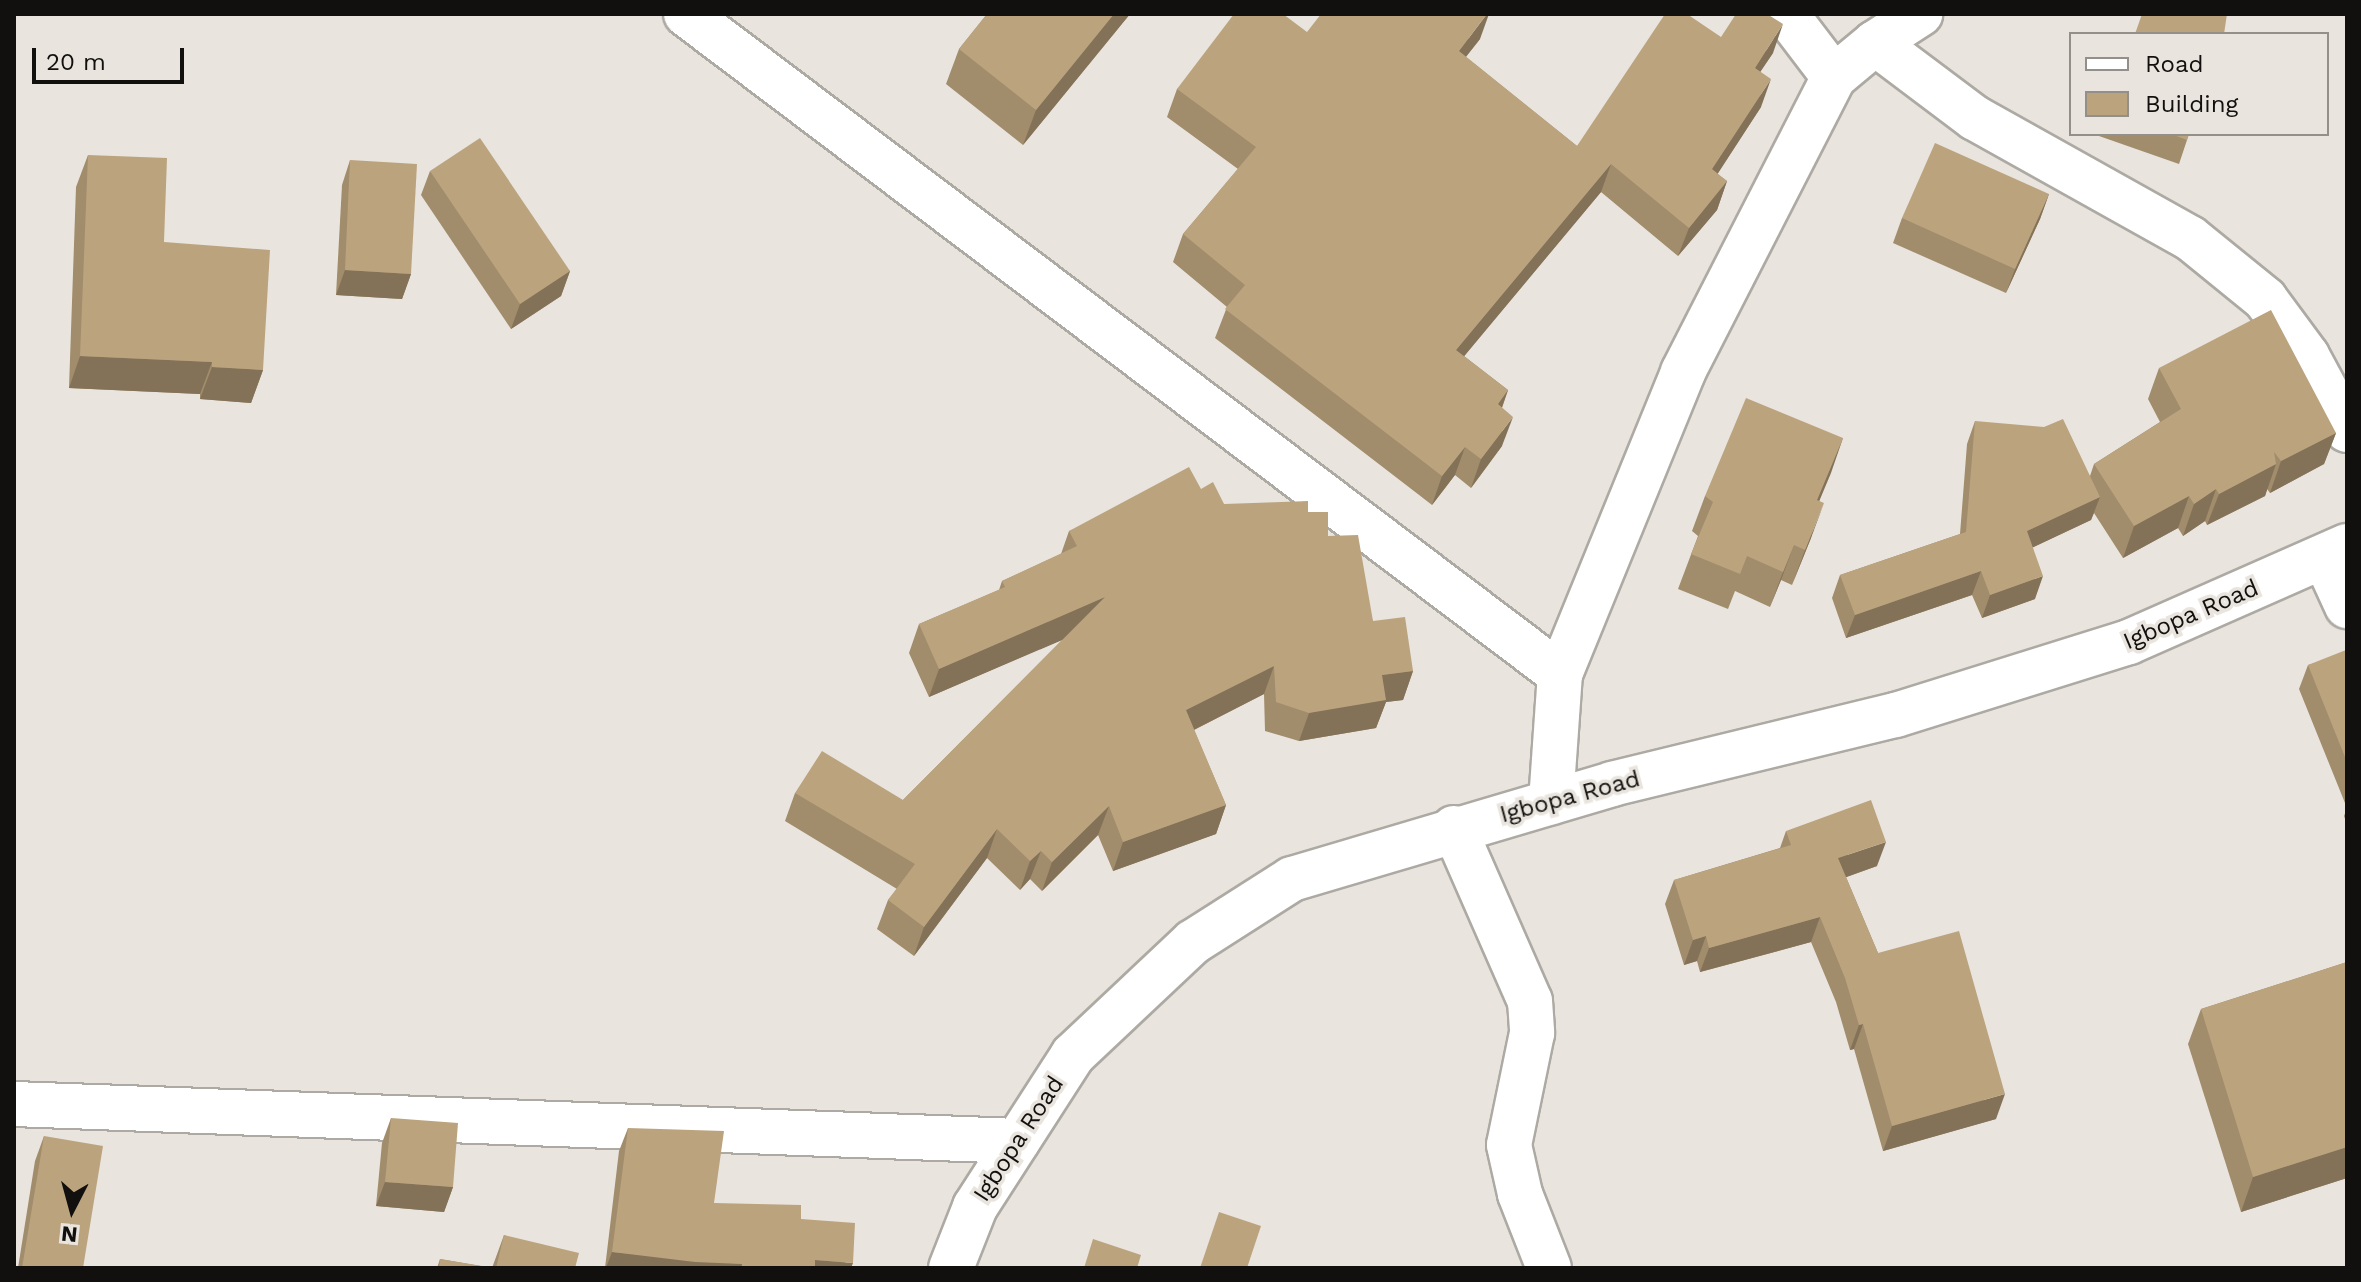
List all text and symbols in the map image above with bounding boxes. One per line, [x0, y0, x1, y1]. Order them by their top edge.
scale bar [36, 32, 188, 82]
legend [2069, 32, 2329, 136]
text: 20 m [46, 48, 106, 76]
text: Road [2145, 50, 2204, 78]
text: Building [2145, 90, 2238, 118]
street label: Igbopa Road [2119, 574, 2263, 656]
street label: Igbopa Road [1497, 764, 1643, 830]
street label: Igbopa Road [968, 1071, 1070, 1207]
north arrow [32, 1170, 112, 1250]
text: N [60, 1221, 79, 1248]

